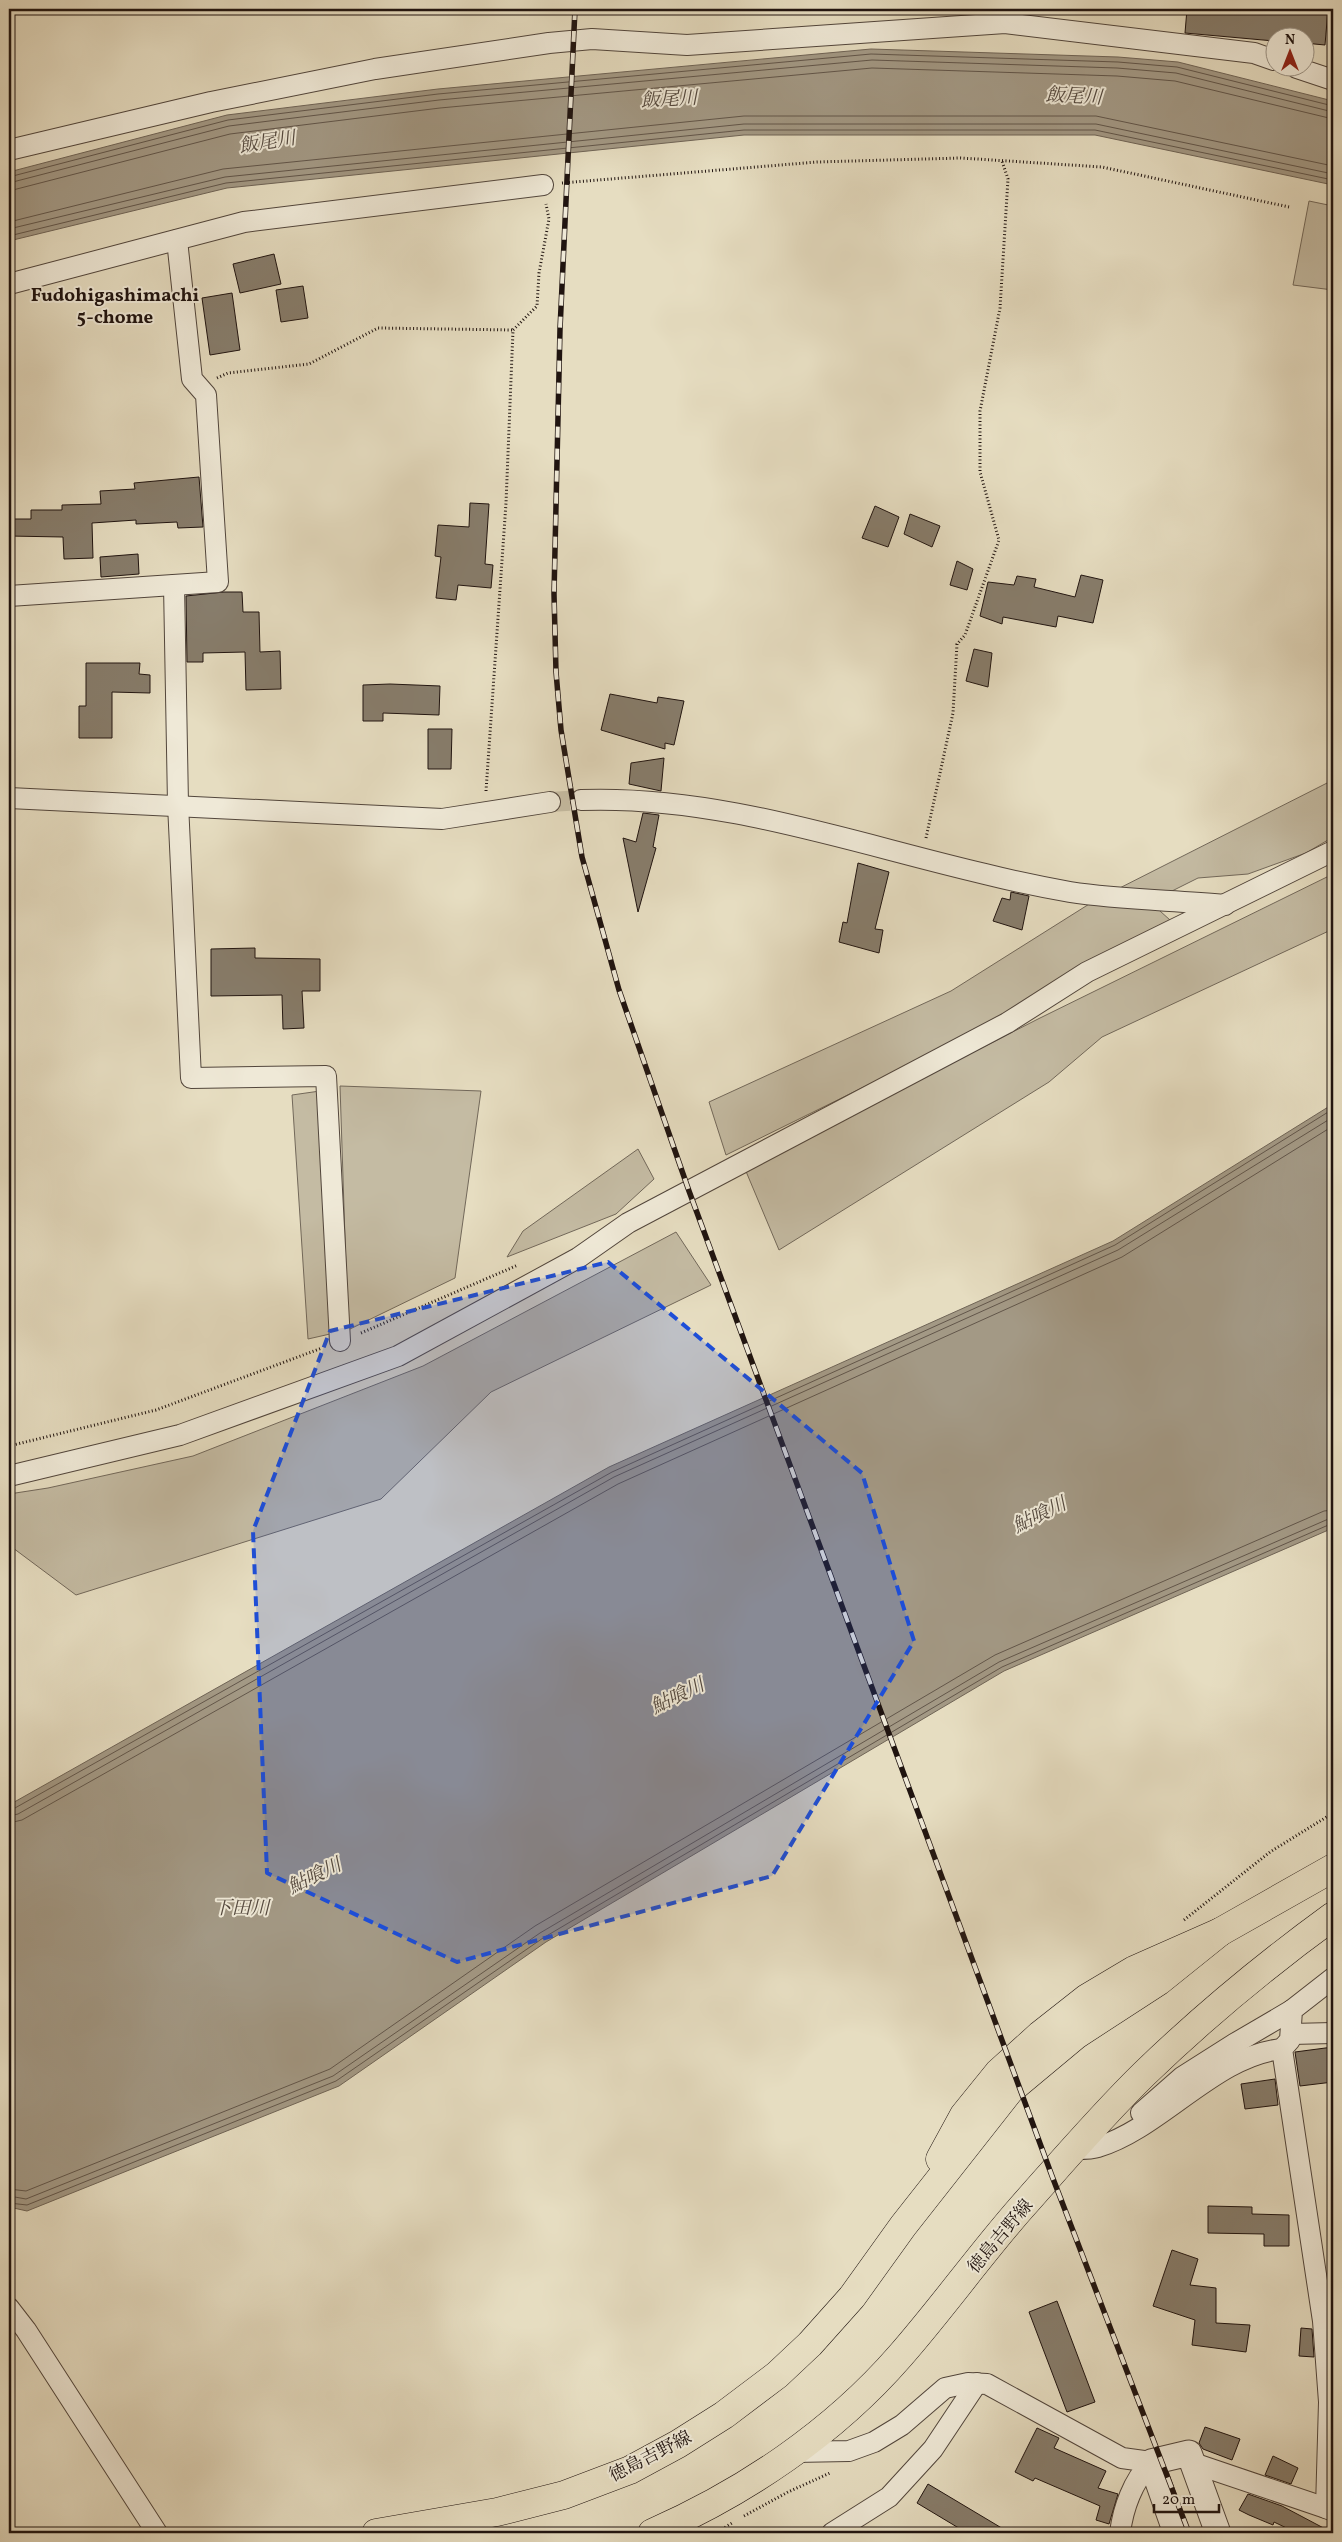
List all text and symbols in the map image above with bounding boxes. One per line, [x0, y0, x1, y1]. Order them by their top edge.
north arrow [1264, 28, 1314, 78]
text: N [1285, 31, 1295, 50]
water label: 飯尾川 [1045, 83, 1105, 112]
water label: 飯尾川 [640, 85, 700, 114]
water label: 飯尾川 [237, 125, 299, 160]
district label: Fudohigashimachi 5-chome [31, 283, 200, 331]
water label: 鮎喰川 [1009, 1491, 1073, 1540]
water label: 鮎喰川 [647, 1672, 711, 1721]
water label: 鮎喰川 [284, 1852, 348, 1901]
water label: 下田川 [212, 1896, 271, 1922]
street label: 徳島吉野線 [963, 2194, 1040, 2279]
street label: 徳島吉野線 [605, 2426, 696, 2489]
scale bar [1154, 2482, 1220, 2514]
text: 20 m [1162, 2490, 1195, 2511]

